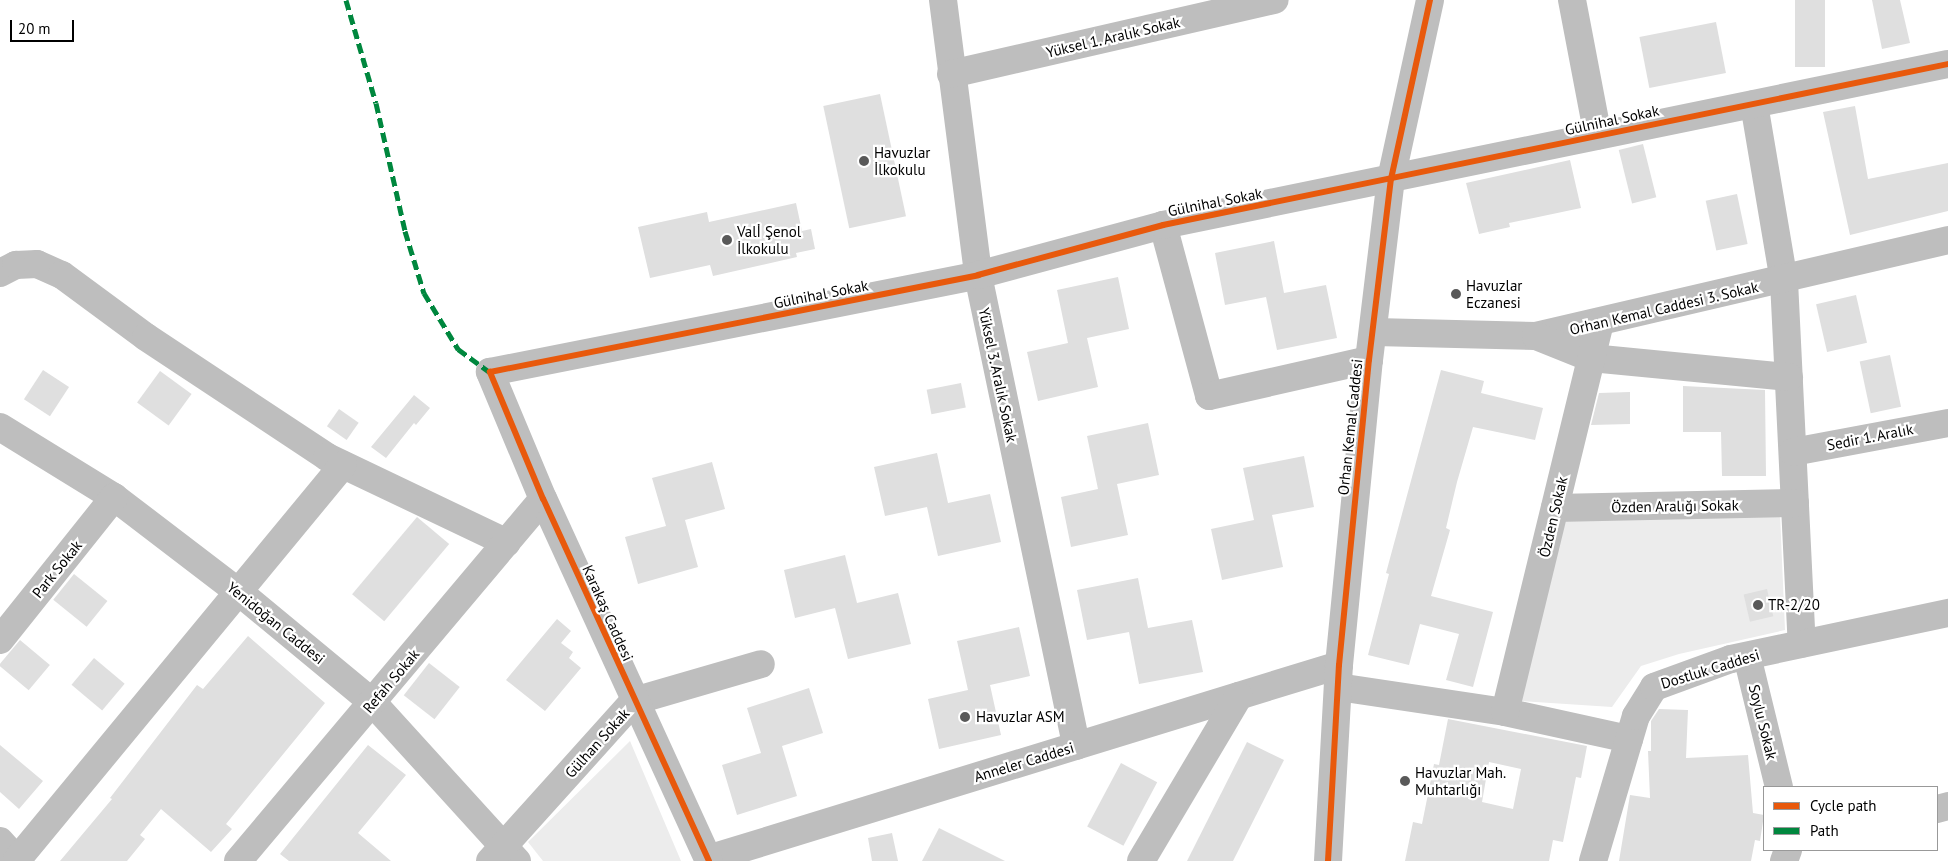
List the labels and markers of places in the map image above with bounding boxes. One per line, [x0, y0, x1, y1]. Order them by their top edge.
place label: Havuzlar İlkokulu [874, 143, 930, 178]
marker: Havuzlar İlkokulu [858, 155, 870, 167]
place label: Valİ Şenol İlkokulu [737, 222, 801, 257]
marker: Valİ Şenol İlkokulu [721, 234, 733, 246]
place label: Havuzlar Eczanesi [1466, 276, 1522, 311]
marker: Havuzlar Eczanesi [1450, 288, 1462, 300]
place label: TR-2/20 [1768, 596, 1820, 614]
marker: TR-2/20 [1752, 599, 1764, 611]
place label: Havuzlar ASM [976, 708, 1065, 726]
marker: Havuzlar ASM [958, 710, 972, 724]
place label: Havuzlar Mah. Muhtarlığı [1415, 763, 1506, 798]
marker: Havuzlar Mah. Muhtarlığı [1399, 775, 1411, 787]

